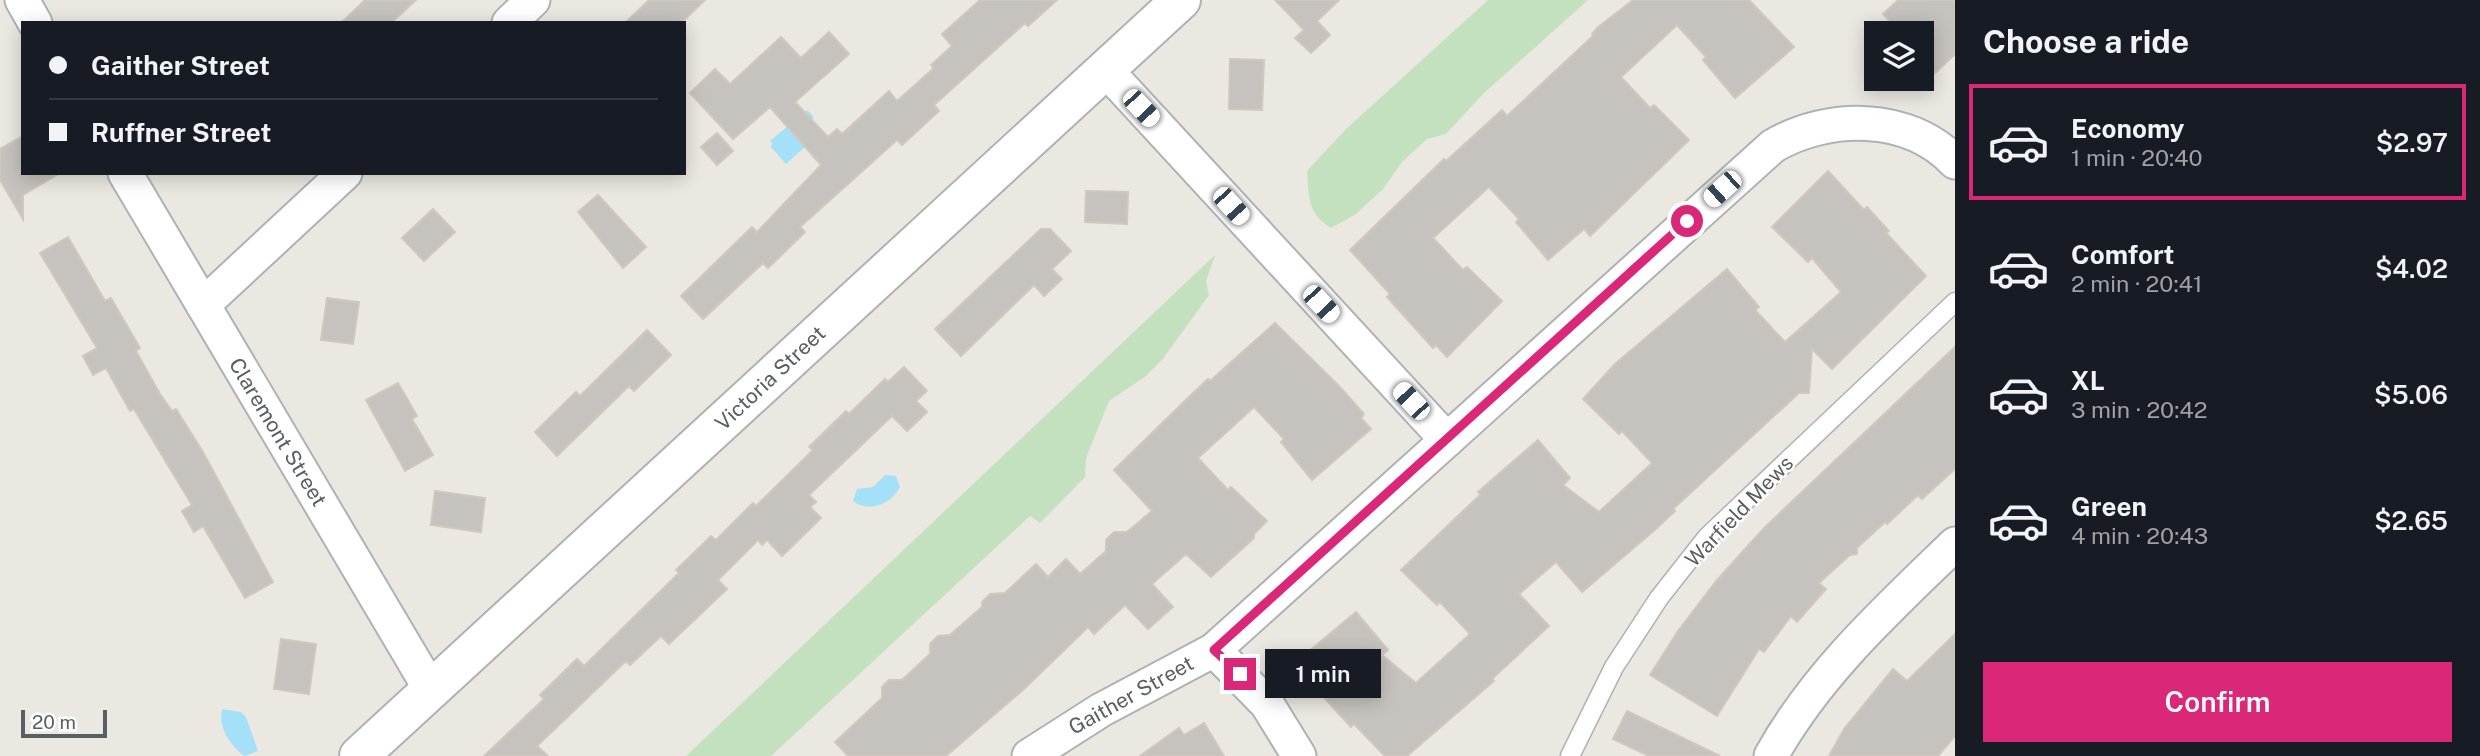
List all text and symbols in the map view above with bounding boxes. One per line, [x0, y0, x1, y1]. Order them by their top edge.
map controls [1864, 21, 1934, 91]
button: layers [1864, 21, 1934, 91]
text: Choose a ride [1983, 23, 2189, 60]
text: Gaither Street [91, 50, 270, 81]
car [1119, 85, 1164, 131]
icon: car [1987, 111, 2050, 174]
text: Economy [2071, 113, 2184, 144]
text: Ruffner Street [91, 117, 271, 148]
text: $2.97 [2376, 127, 2448, 158]
text: 1 min · 20:40 [2071, 144, 2203, 171]
car [1700, 167, 1745, 211]
car [1210, 183, 1253, 229]
route start [1671, 205, 1703, 237]
icon: car [1987, 237, 2050, 300]
text: Comfort [2071, 239, 2174, 270]
text: $4.02 [2375, 253, 2448, 284]
text: 2 min · 20:41 [2071, 270, 2202, 297]
car [1299, 281, 1344, 327]
street label: Victoria Street [710, 321, 830, 435]
street label: Claremont Street [224, 353, 332, 511]
icon: car [1987, 363, 2050, 426]
text: XL [2071, 365, 2105, 396]
car [1389, 378, 1434, 424]
text: $5.06 [2374, 379, 2448, 410]
text: 3 min · 20:42 [2071, 396, 2207, 423]
street label: Warfield Mews [1680, 450, 1798, 572]
icon: car [1987, 489, 2050, 552]
text: Green [2071, 491, 2147, 522]
text: $2.65 [2374, 505, 2448, 536]
text: 4 min · 20:43 [2071, 522, 2208, 549]
street label: Gaither Street [1064, 650, 1198, 740]
callout: 1 min [1264, 650, 1380, 698]
route end [1224, 658, 1256, 690]
text: 1 min [1296, 660, 1350, 687]
button: Confirm [1983, 662, 2452, 742]
scale bar [21, 707, 107, 739]
text: 20 m [32, 711, 76, 733]

